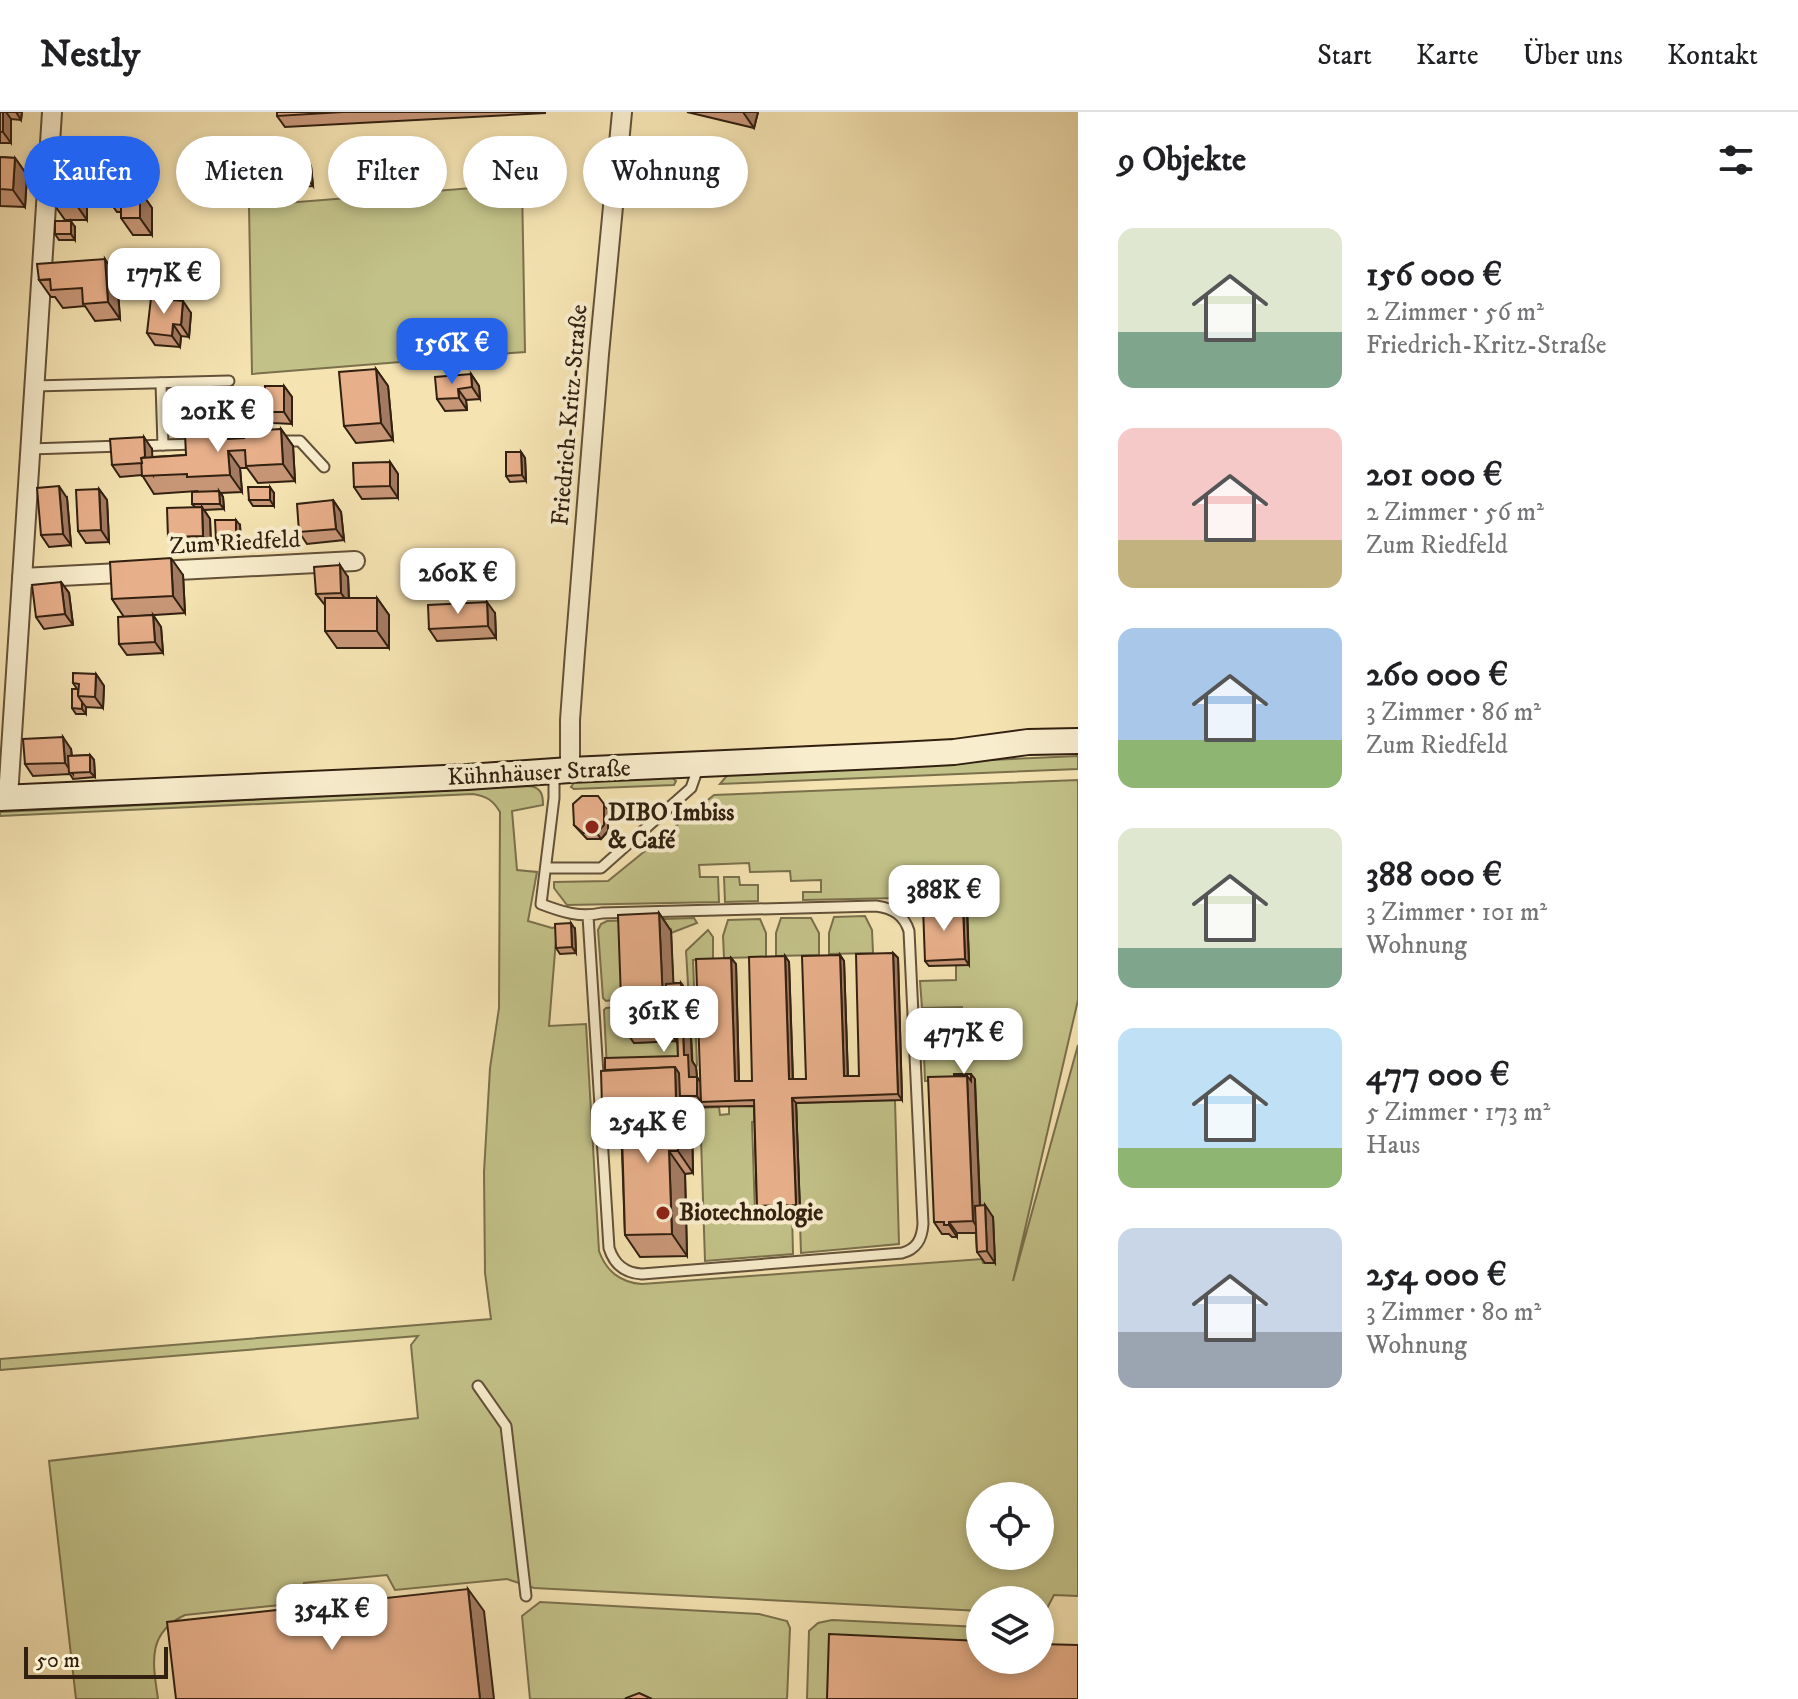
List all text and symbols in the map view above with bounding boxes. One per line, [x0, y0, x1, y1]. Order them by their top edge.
text: Nestly [40, 31, 140, 79]
text: Start [1317, 38, 1372, 73]
text: Karte [1416, 38, 1479, 73]
text: Über uns [1523, 38, 1623, 73]
text: Kontakt [1667, 38, 1758, 73]
chip: Kaufen [24, 136, 160, 208]
chip: Mieten [176, 136, 312, 208]
chip: Filter [328, 136, 447, 208]
chip: Neu [463, 136, 567, 208]
chip: Wohnung [583, 136, 748, 208]
icon: filters [1714, 138, 1758, 182]
text: 9 Objekte [1118, 139, 1246, 181]
pin: 177K € [99, 248, 229, 316]
text: 156 000 € [1366, 254, 1502, 296]
text: 177K € [126, 257, 202, 290]
icon: home [1182, 260, 1278, 356]
text: 2 Zimmer · 56 m² [1366, 296, 1544, 329]
street label: Friedrich-Kritz-Straße [545, 303, 595, 527]
pin: 156K € [387, 318, 517, 386]
text: 156K € [415, 327, 489, 360]
text: Friedrich-Kritz-Straße [1366, 329, 1606, 362]
pin: 201K € [153, 386, 283, 454]
text: 201K € [180, 395, 256, 428]
text: 201 000 € [1366, 454, 1503, 496]
icon: home [1182, 460, 1278, 556]
text: 2 Zimmer · 56 m² [1366, 496, 1544, 529]
street label: Zum Riedfeld [169, 525, 301, 561]
text: Zum Riedfeld [1366, 529, 1508, 562]
pin: 260K € [393, 548, 523, 616]
text: 260K € [418, 557, 498, 590]
text: 260 000 € [1366, 654, 1508, 696]
icon: home [1182, 660, 1278, 756]
text: 3 Zimmer · 86 m² [1366, 696, 1541, 729]
text: Zum Riedfeld [1366, 729, 1508, 762]
street label: Kühnhäuser Straße [447, 753, 632, 793]
place label: DIBO Imbiss & Café [608, 798, 734, 856]
marker: DIBO Imbiss & Café [583, 818, 601, 836]
text: 388 000 € [1366, 854, 1502, 896]
icon: home [1182, 860, 1278, 956]
pin: 388K € [879, 865, 1009, 933]
text: 388K € [907, 874, 981, 907]
text: 3 Zimmer · 101 m² [1366, 896, 1547, 929]
text: Wohnung [1366, 929, 1467, 962]
pin: 361K € [599, 986, 729, 1054]
text: 361K € [628, 995, 700, 1028]
pin: 477K € [899, 1008, 1029, 1076]
text: 477K € [924, 1017, 1004, 1050]
text: 477 000 € [1366, 1054, 1510, 1096]
icon: home [1182, 1060, 1278, 1156]
text: 5 Zimmer · 173 m² [1366, 1096, 1550, 1129]
pin: 254K € [583, 1097, 713, 1165]
text: 254K € [609, 1106, 687, 1139]
text: Haus [1366, 1129, 1420, 1162]
place label: Biotechnologie [679, 1198, 823, 1228]
marker: Biotechnologie [654, 1204, 672, 1222]
text: 254 000 € [1366, 1254, 1507, 1296]
icon: home [1182, 1260, 1278, 1356]
text: 3 Zimmer · 80 m² [1366, 1296, 1541, 1329]
text: Wohnung [1366, 1329, 1467, 1362]
map controls [966, 1482, 1054, 1674]
button: locate [966, 1482, 1054, 1570]
pin: 354K € [267, 1584, 397, 1652]
button: layers [966, 1586, 1054, 1674]
text: 354K € [294, 1593, 370, 1626]
scale bar [24, 1643, 168, 1679]
text: 50 m [36, 1647, 80, 1674]

